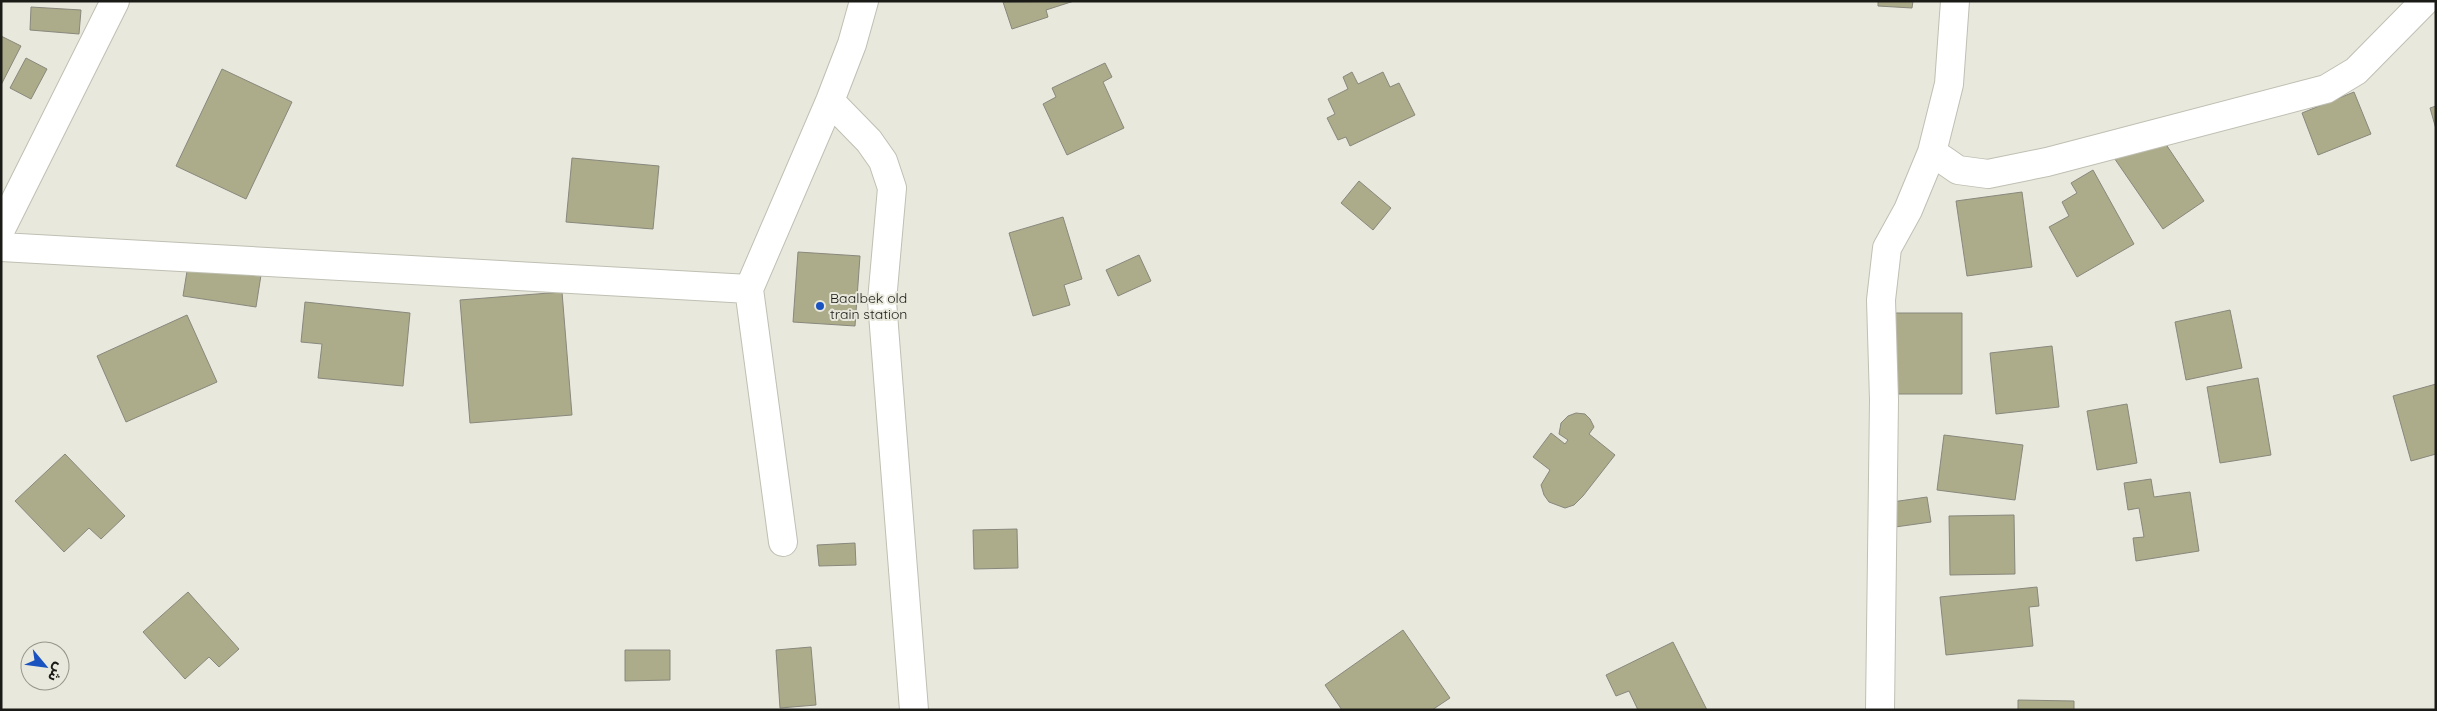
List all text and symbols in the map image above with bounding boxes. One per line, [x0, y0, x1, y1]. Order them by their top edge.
place label: Baalbek old train station [830, 289, 907, 323]
marker: Baalbek old train station [814, 300, 826, 312]
north arrow [20, 641, 70, 691]
text: ش [44, 660, 69, 685]

